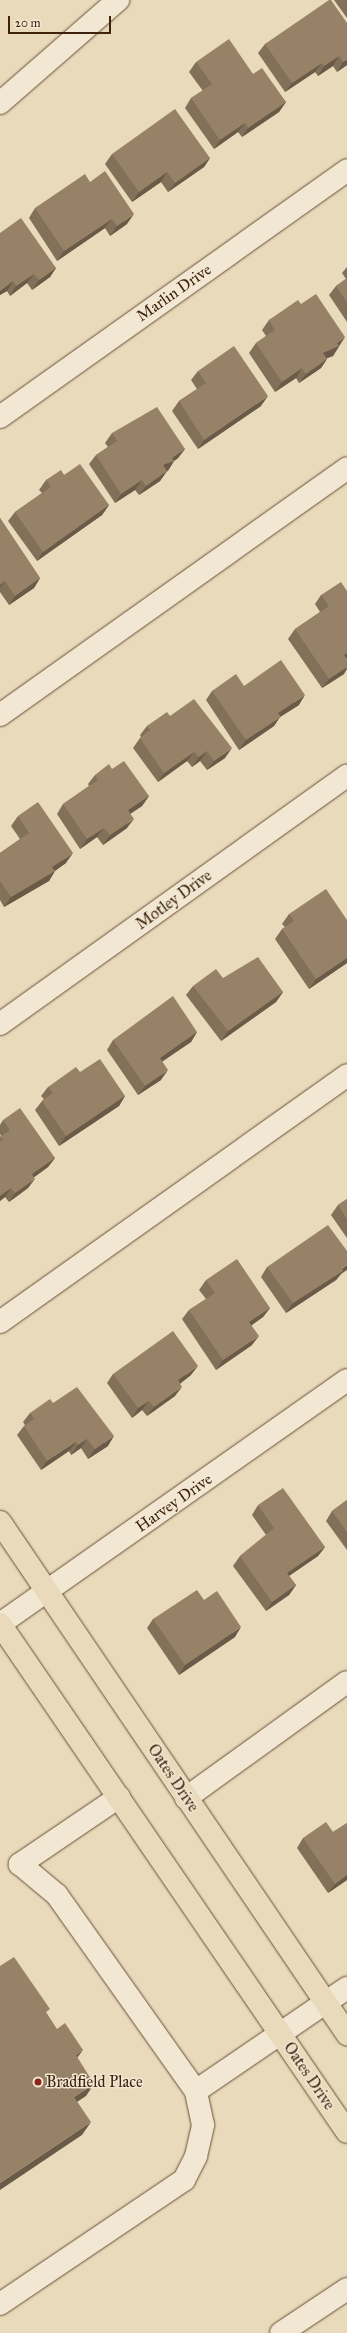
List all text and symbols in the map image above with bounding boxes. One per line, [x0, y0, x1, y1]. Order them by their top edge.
scale bar [10, 8, 113, 34]
text: 20 m [15, 16, 41, 30]
street label: Marlin Drive [133, 260, 215, 326]
street label: Motley Drive [132, 866, 216, 934]
street label: Harvey Drive [132, 1470, 216, 1536]
street label: Oates Drive [143, 1740, 203, 1816]
street label: Oates Drive [279, 2038, 339, 2114]
place label: Bradfield Place [46, 2072, 143, 2092]
marker: Bradfield Place [33, 2077, 43, 2087]

